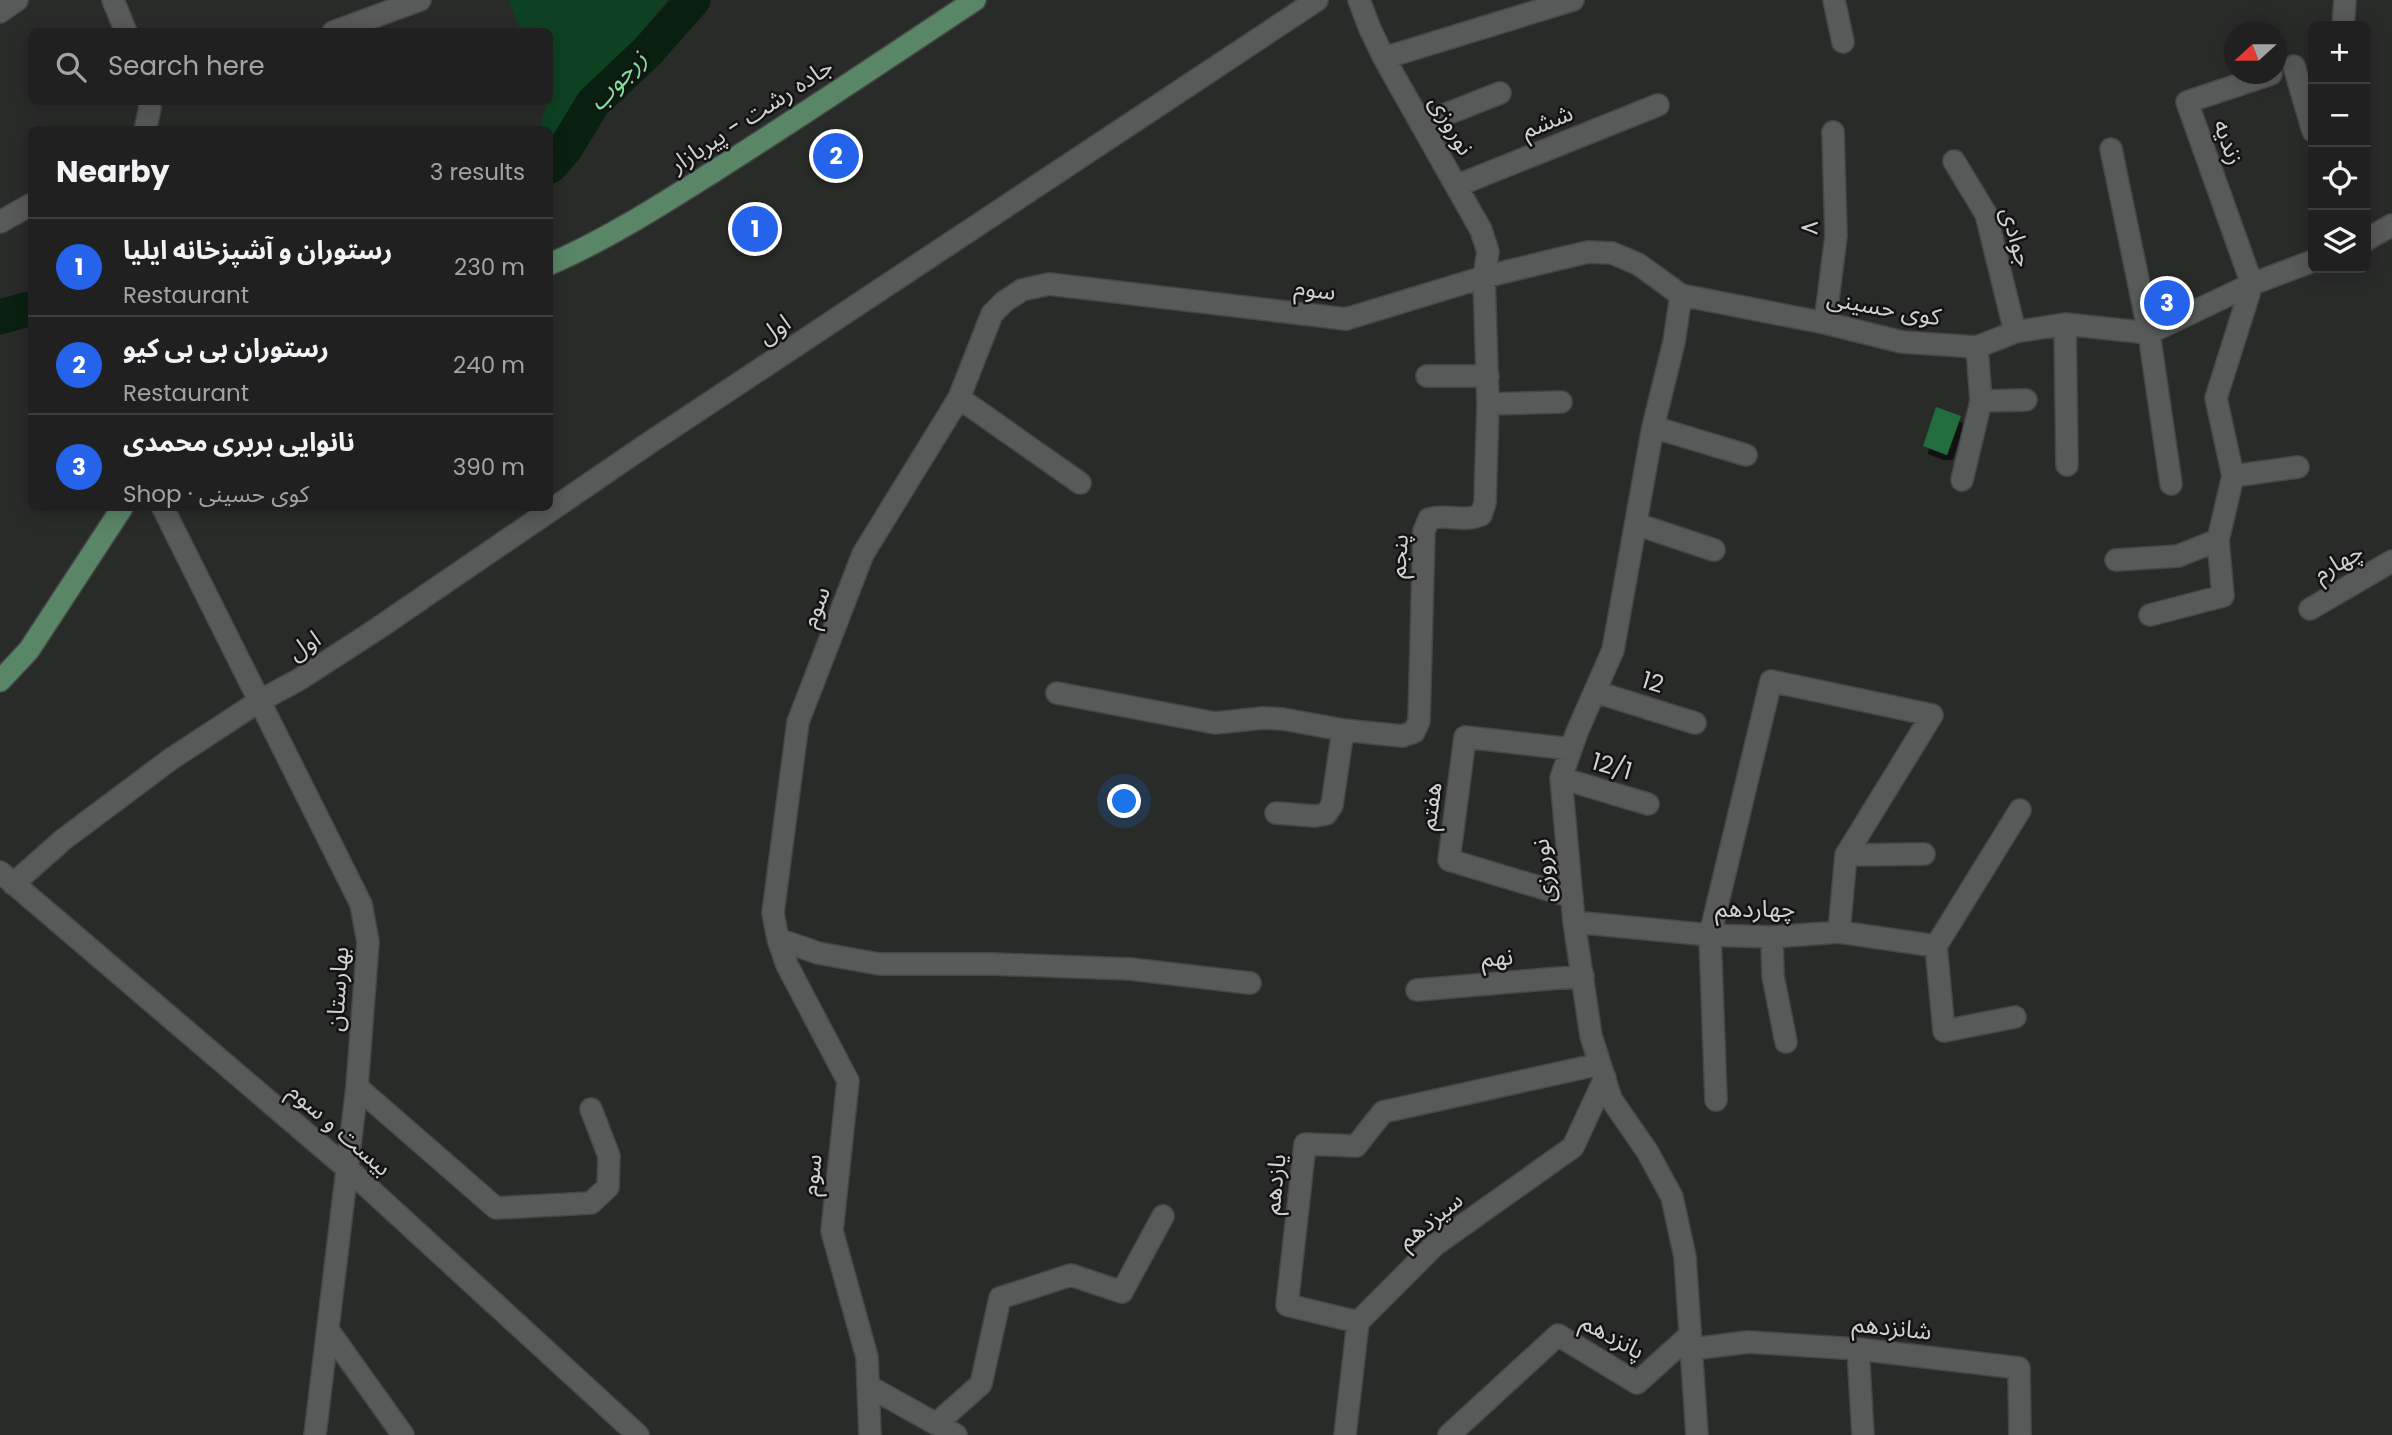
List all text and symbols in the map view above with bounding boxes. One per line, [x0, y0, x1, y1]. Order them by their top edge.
north arrow [2224, 21, 2287, 84]
map controls [2308, 21, 2371, 273]
button: + [2308, 21, 2371, 84]
search box [28, 28, 553, 105]
water label: زرجوب [579, 41, 655, 118]
icon: search [52, 48, 90, 86]
text: Search here [108, 48, 265, 84]
street label: جاده رشت - پیربازار [662, 50, 839, 181]
button: − [2308, 84, 2371, 147]
street label: نوروزی [1422, 89, 1482, 161]
street label: ششم [1516, 96, 1578, 147]
street label: زندیه [2206, 115, 2252, 169]
pin: 2 [813, 130, 859, 182]
button: locate [2308, 147, 2371, 210]
text: Nearby [56, 150, 170, 193]
text: 3 results [430, 156, 525, 188]
pin: 1 [732, 203, 778, 255]
street label: جوادی [1993, 203, 2041, 271]
button: layers [2308, 210, 2371, 273]
street label: ۸ [1792, 221, 1826, 235]
text: رستوران و آشپزخانه ایلیا [123, 232, 392, 268]
text: 1 [75, 251, 83, 283]
text: 230 m [454, 251, 525, 283]
street label: سوم [1292, 270, 1338, 310]
pin: 3 [2144, 277, 2190, 329]
text: Restaurant [123, 279, 249, 311]
street label: کوی حسینی [1824, 281, 1945, 333]
street label: اول [751, 306, 797, 352]
text: رستوران بی بی کیو [123, 330, 329, 366]
text: 2 [72, 349, 86, 381]
text: 240 m [453, 349, 525, 381]
text: Restaurant [123, 377, 249, 409]
text: نانوایی بربری محمدی [123, 424, 355, 460]
text: 3 [72, 451, 86, 483]
text: 390 m [453, 451, 525, 483]
text: Shop · کوی حسینی [123, 478, 309, 510]
street label: پنجم [1380, 533, 1417, 579]
street label: چهارم [2307, 535, 2370, 591]
street label: سوم [792, 582, 840, 633]
street label: اول [281, 622, 327, 668]
street label: 12 [1638, 663, 1668, 701]
street label: 12/1 [1588, 745, 1636, 787]
street label: هفتم [1410, 780, 1451, 832]
your location [1107, 784, 1141, 818]
street label: نوروزی [1523, 837, 1563, 905]
street label: چهاردهم [1715, 892, 1795, 926]
street label: نهم [1480, 939, 1515, 976]
street label: بهارستان [318, 946, 356, 1032]
street label: بیست و سوم [280, 1075, 399, 1185]
street label: یازدهم [1254, 1152, 1295, 1216]
street label: سوم [792, 1153, 832, 1198]
street label: سیزدهم [1390, 1183, 1470, 1257]
street label: پانزدهم [1575, 1305, 1651, 1368]
street label: شانزدهم [1851, 1306, 1933, 1349]

